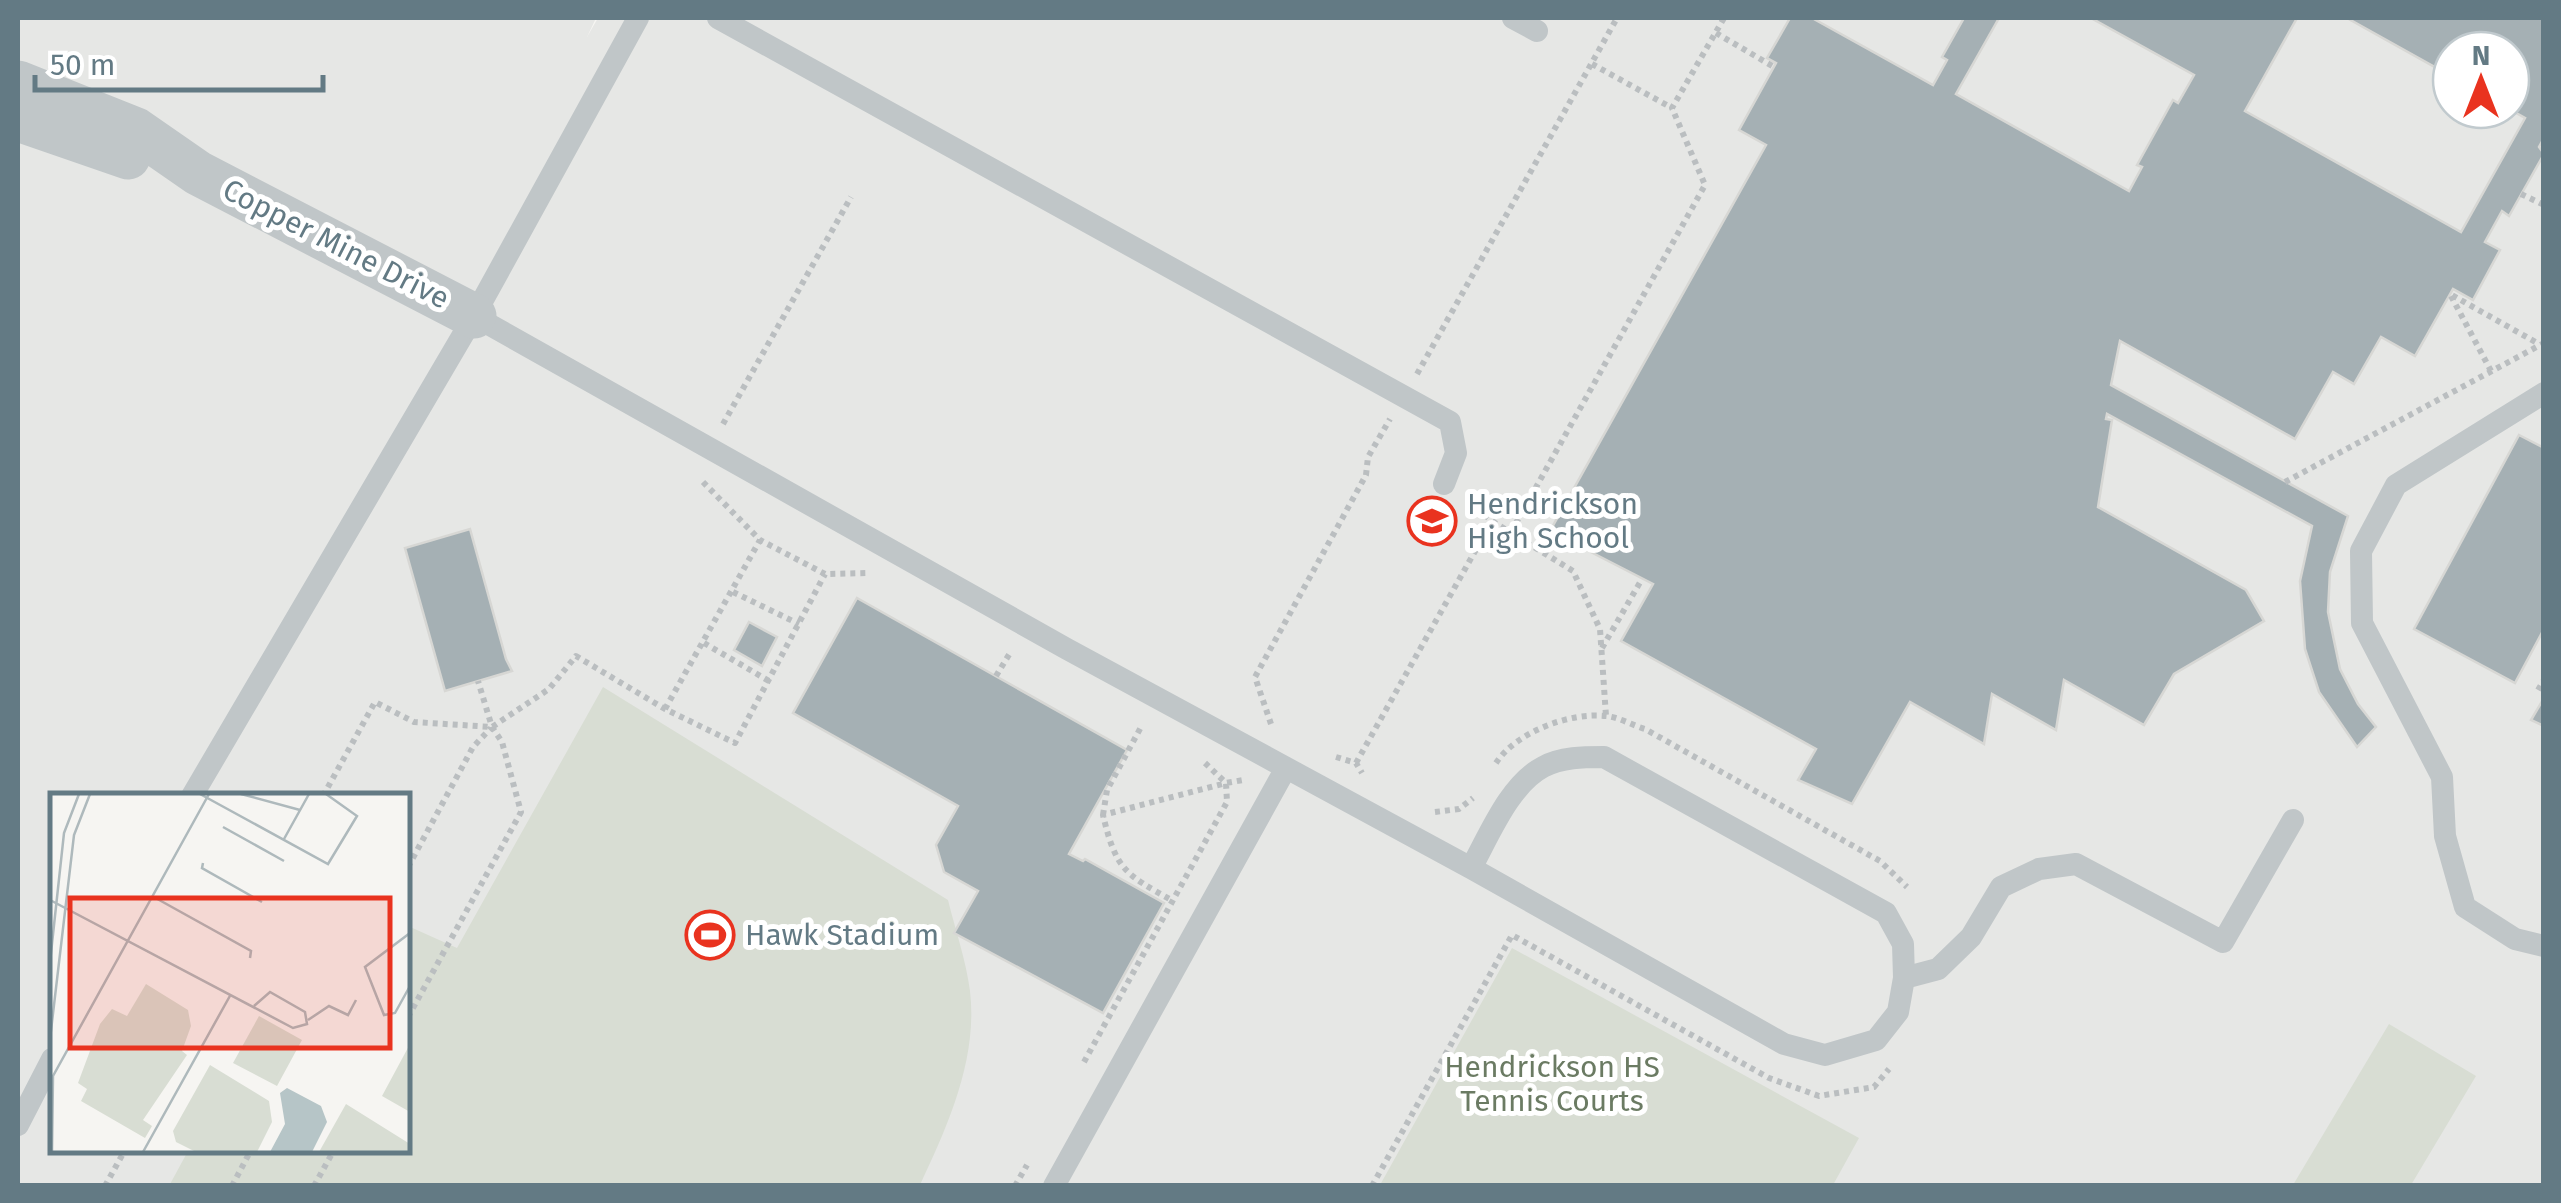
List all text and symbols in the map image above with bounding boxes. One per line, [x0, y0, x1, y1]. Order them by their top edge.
scale bar [35, 30, 322, 92]
north arrow [2431, 30, 2531, 130]
text: N [2472, 39, 2490, 72]
text: 50 m [50, 47, 115, 83]
street label: Copper Mine Drive [217, 171, 455, 317]
place label: Hendrickson High School [1467, 486, 1638, 556]
school or university icon: Hendrickson High School [1406, 495, 1458, 547]
inset map [50, 793, 410, 1153]
sports icon: Hawk Stadium [684, 909, 736, 961]
place label: Hawk Stadium [745, 917, 939, 953]
park label: Hendrickson HS Tennis Courts [1444, 1049, 1660, 1119]

